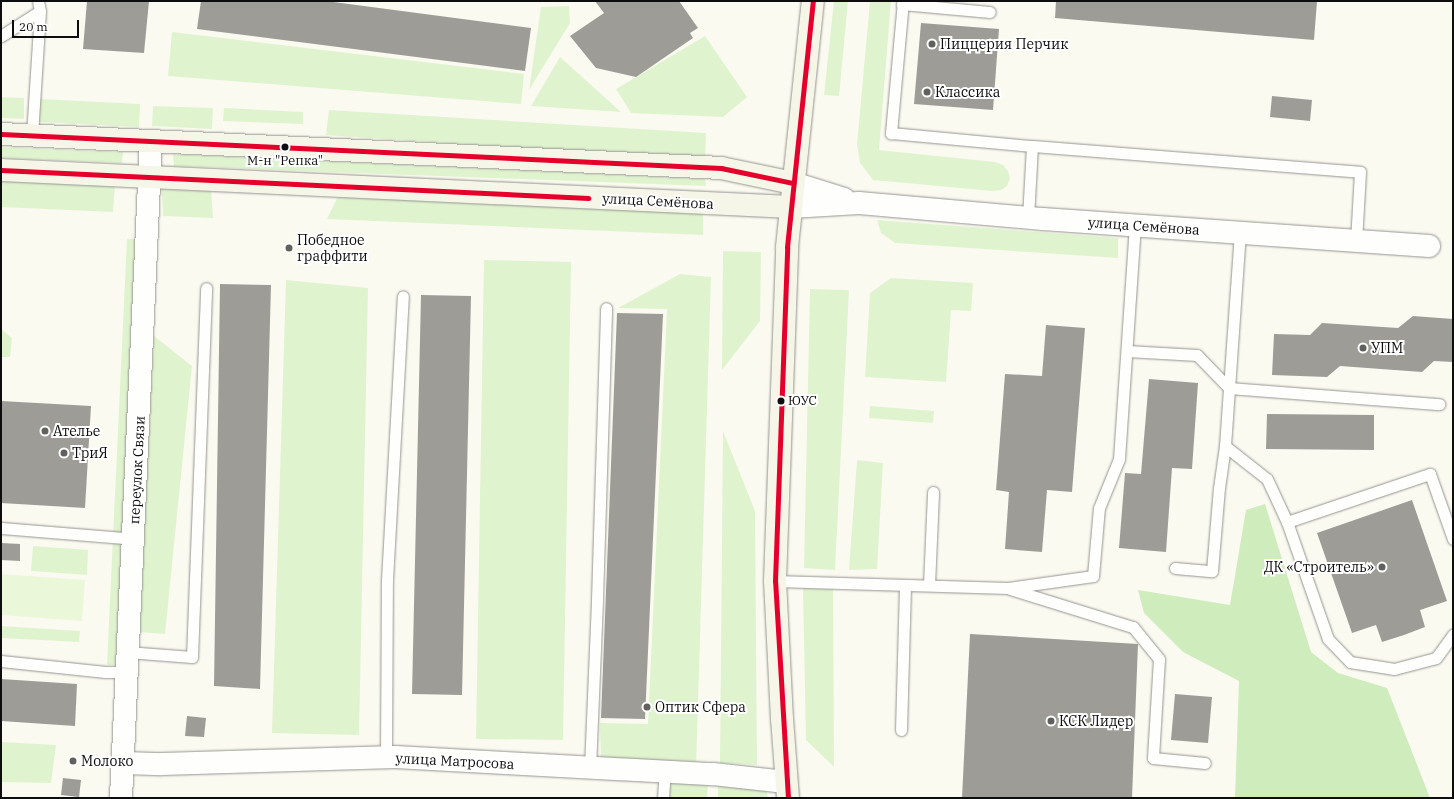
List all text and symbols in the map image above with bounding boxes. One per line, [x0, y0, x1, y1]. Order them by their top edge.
scale bar [14, 12, 81, 38]
text: 20 m [19, 19, 48, 34]
place label: Пиццерия Перчик [940, 36, 1068, 52]
marker: Пиццерия Перчик [927, 39, 937, 49]
place label: Классика [935, 84, 1000, 100]
marker: Классика [922, 87, 932, 97]
marker: М-н "Репка" [280, 142, 290, 152]
place label: М-н "Репка" [247, 153, 323, 169]
street label: улица Семёнова [602, 190, 714, 212]
street label: улица Семёнова [1088, 214, 1200, 238]
place label: Победное граффити [297, 232, 368, 264]
marker: Победное граффити [284, 243, 294, 253]
place label: УПМ [1371, 340, 1403, 356]
marker: УПМ [1358, 343, 1368, 353]
place label: ЮУС [788, 393, 817, 409]
marker: ЮУС [776, 396, 786, 406]
street label: переулок Связи [126, 415, 148, 525]
place label: Ателье [53, 423, 100, 439]
marker: Ателье [40, 426, 50, 436]
place label: ТриЯ [72, 445, 108, 461]
marker: ТриЯ [59, 448, 69, 458]
place label: ДК «Строитель» [1264, 559, 1374, 575]
marker: ДК «Строитель» [1377, 562, 1387, 572]
place label: Оптик Сфера [655, 699, 746, 715]
marker: Оптик Сфера [642, 702, 652, 712]
place label: КСК Лидер [1059, 713, 1133, 729]
marker: КСК Лидер [1046, 716, 1056, 726]
street label: улица Матросова [395, 749, 515, 773]
place label: Молоко [81, 753, 133, 769]
marker: Молоко [68, 756, 78, 766]

